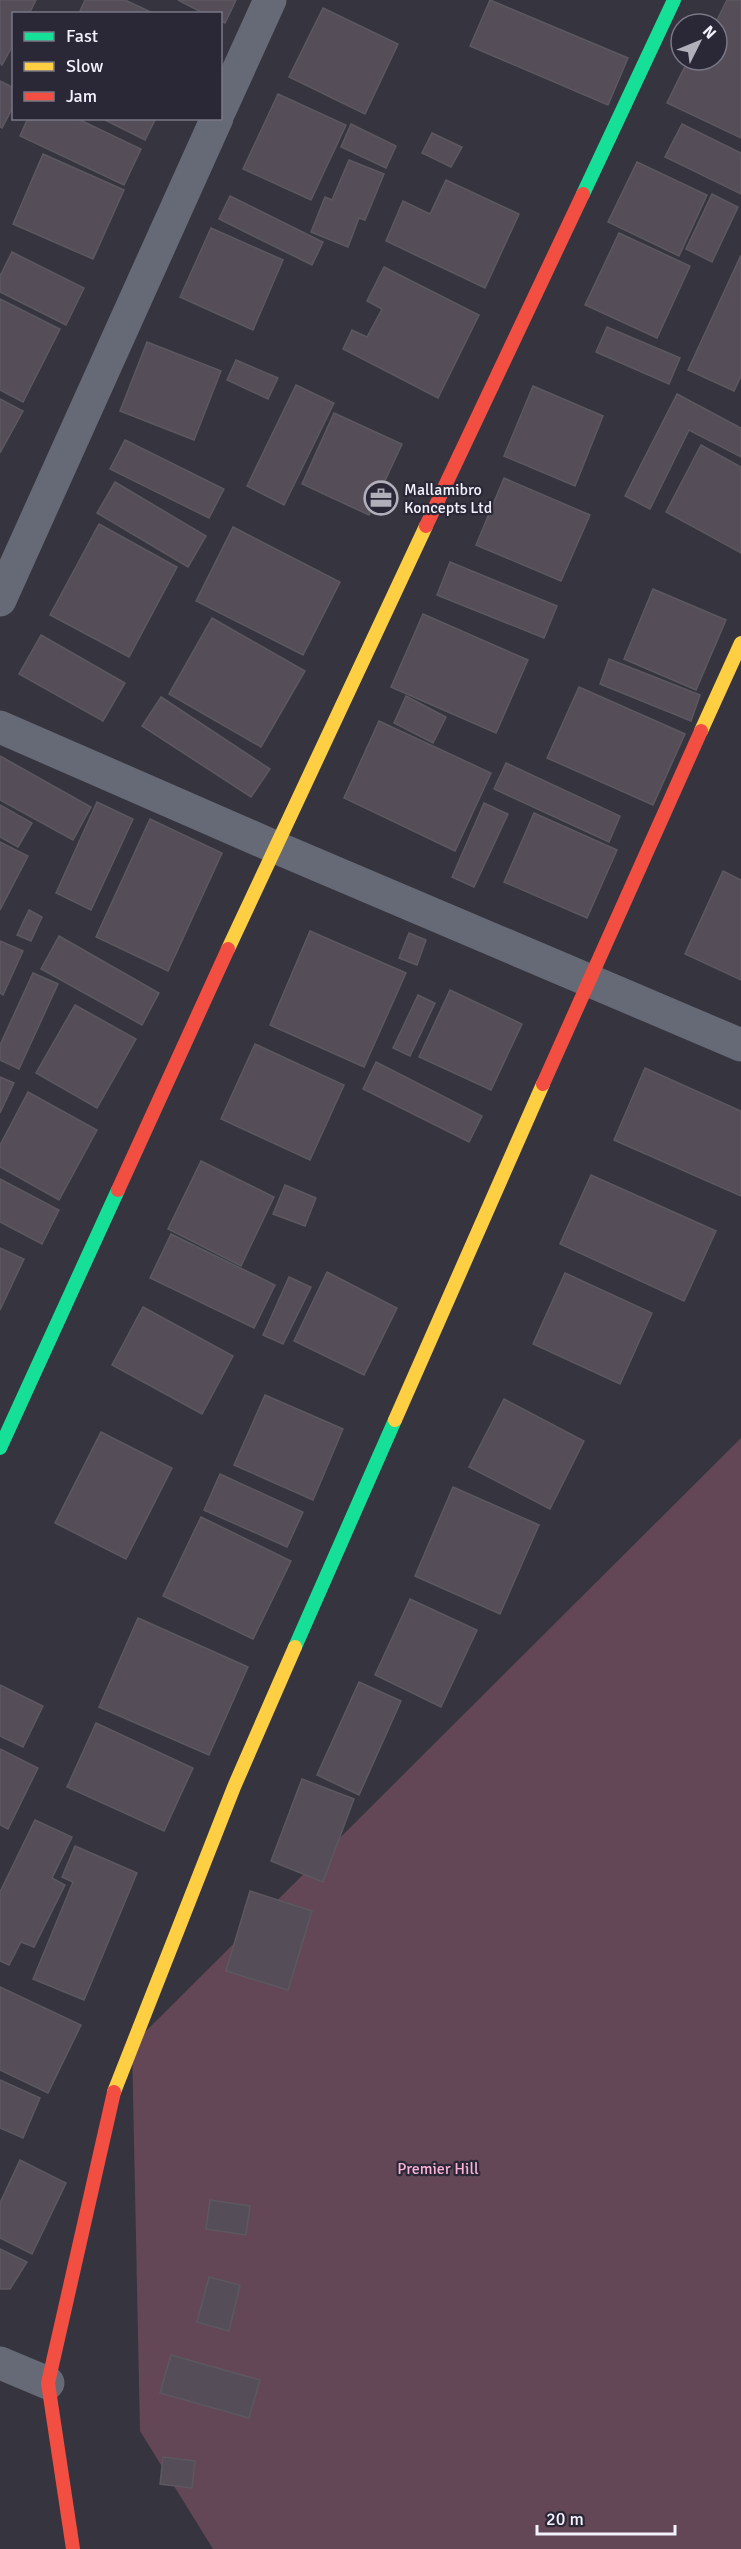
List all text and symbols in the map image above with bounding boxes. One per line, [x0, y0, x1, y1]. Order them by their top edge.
legend [12, 12, 222, 120]
north arrow [669, 12, 729, 72]
text: N [698, 22, 720, 43]
text: Fast [66, 25, 98, 47]
text: Slow [66, 55, 103, 77]
text: Jam [66, 85, 97, 107]
office icon: Mallamibro Koncepts Ltd [363, 480, 399, 516]
place label: Mallamibro Koncepts Ltd [404, 480, 492, 518]
park label: Premier Hill [397, 2159, 479, 2179]
scale bar [537, 2498, 675, 2536]
text: 20 m [546, 2508, 584, 2530]

